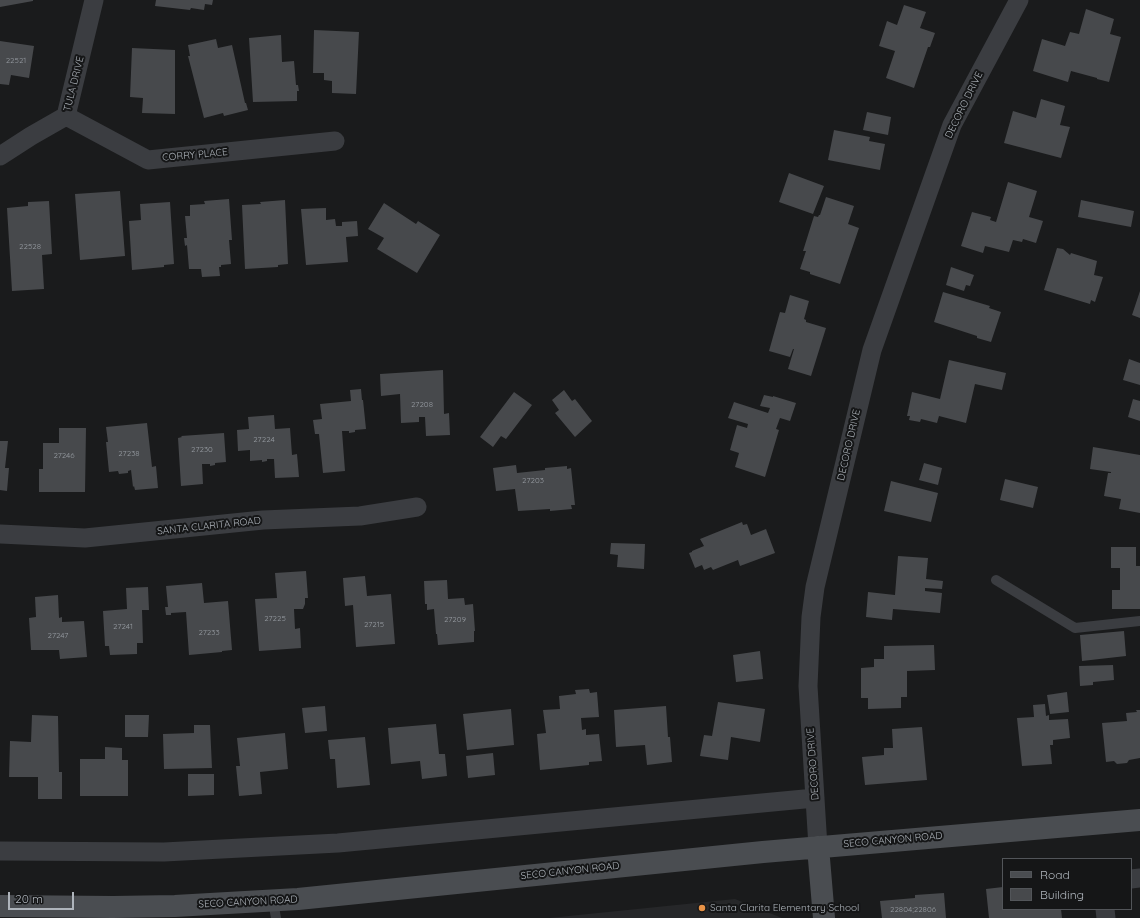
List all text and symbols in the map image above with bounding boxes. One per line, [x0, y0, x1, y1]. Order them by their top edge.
street label: TULA DRIVE [61, 55, 87, 113]
house number: 22521 [6, 56, 26, 66]
street label: DECORO DRIVE [943, 70, 985, 140]
street label: CORRY PLACE [162, 146, 228, 164]
house number: 22528 [19, 242, 41, 252]
house number: 27208 [411, 400, 433, 410]
street label: DECORO DRIVE [835, 408, 863, 482]
house number: 27224 [253, 435, 275, 445]
house number: 27230 [191, 445, 213, 455]
house number: 27238 [118, 449, 140, 459]
house number: 27246 [53, 451, 75, 461]
house number: 27203 [522, 476, 544, 486]
street label: SANTA CLARITA ROAD [157, 515, 261, 537]
house number: 27225 [264, 614, 286, 624]
house number: 27209 [444, 615, 466, 625]
house number: 27215 [364, 620, 384, 630]
house number: 27241 [113, 622, 133, 632]
house number: 27233 [198, 628, 220, 638]
house number: 27247 [48, 631, 68, 641]
street label: DECORO DRIVE [804, 727, 822, 801]
street label: SECO CANYON ROAD [843, 830, 943, 850]
legend [1002, 858, 1132, 910]
street label: SECO CANYON ROAD [520, 860, 620, 882]
text: Road [1040, 867, 1070, 882]
scale bar [10, 884, 76, 910]
text: Building [1040, 887, 1084, 902]
text: 20 m [15, 891, 43, 906]
street label: SECO CANYON ROAD [198, 893, 298, 911]
place label: Santa Clarita Elementary School [710, 902, 859, 914]
marker: Santa Clarita Elementary School [697, 903, 707, 913]
house number: 22804;22806 [890, 905, 936, 915]

